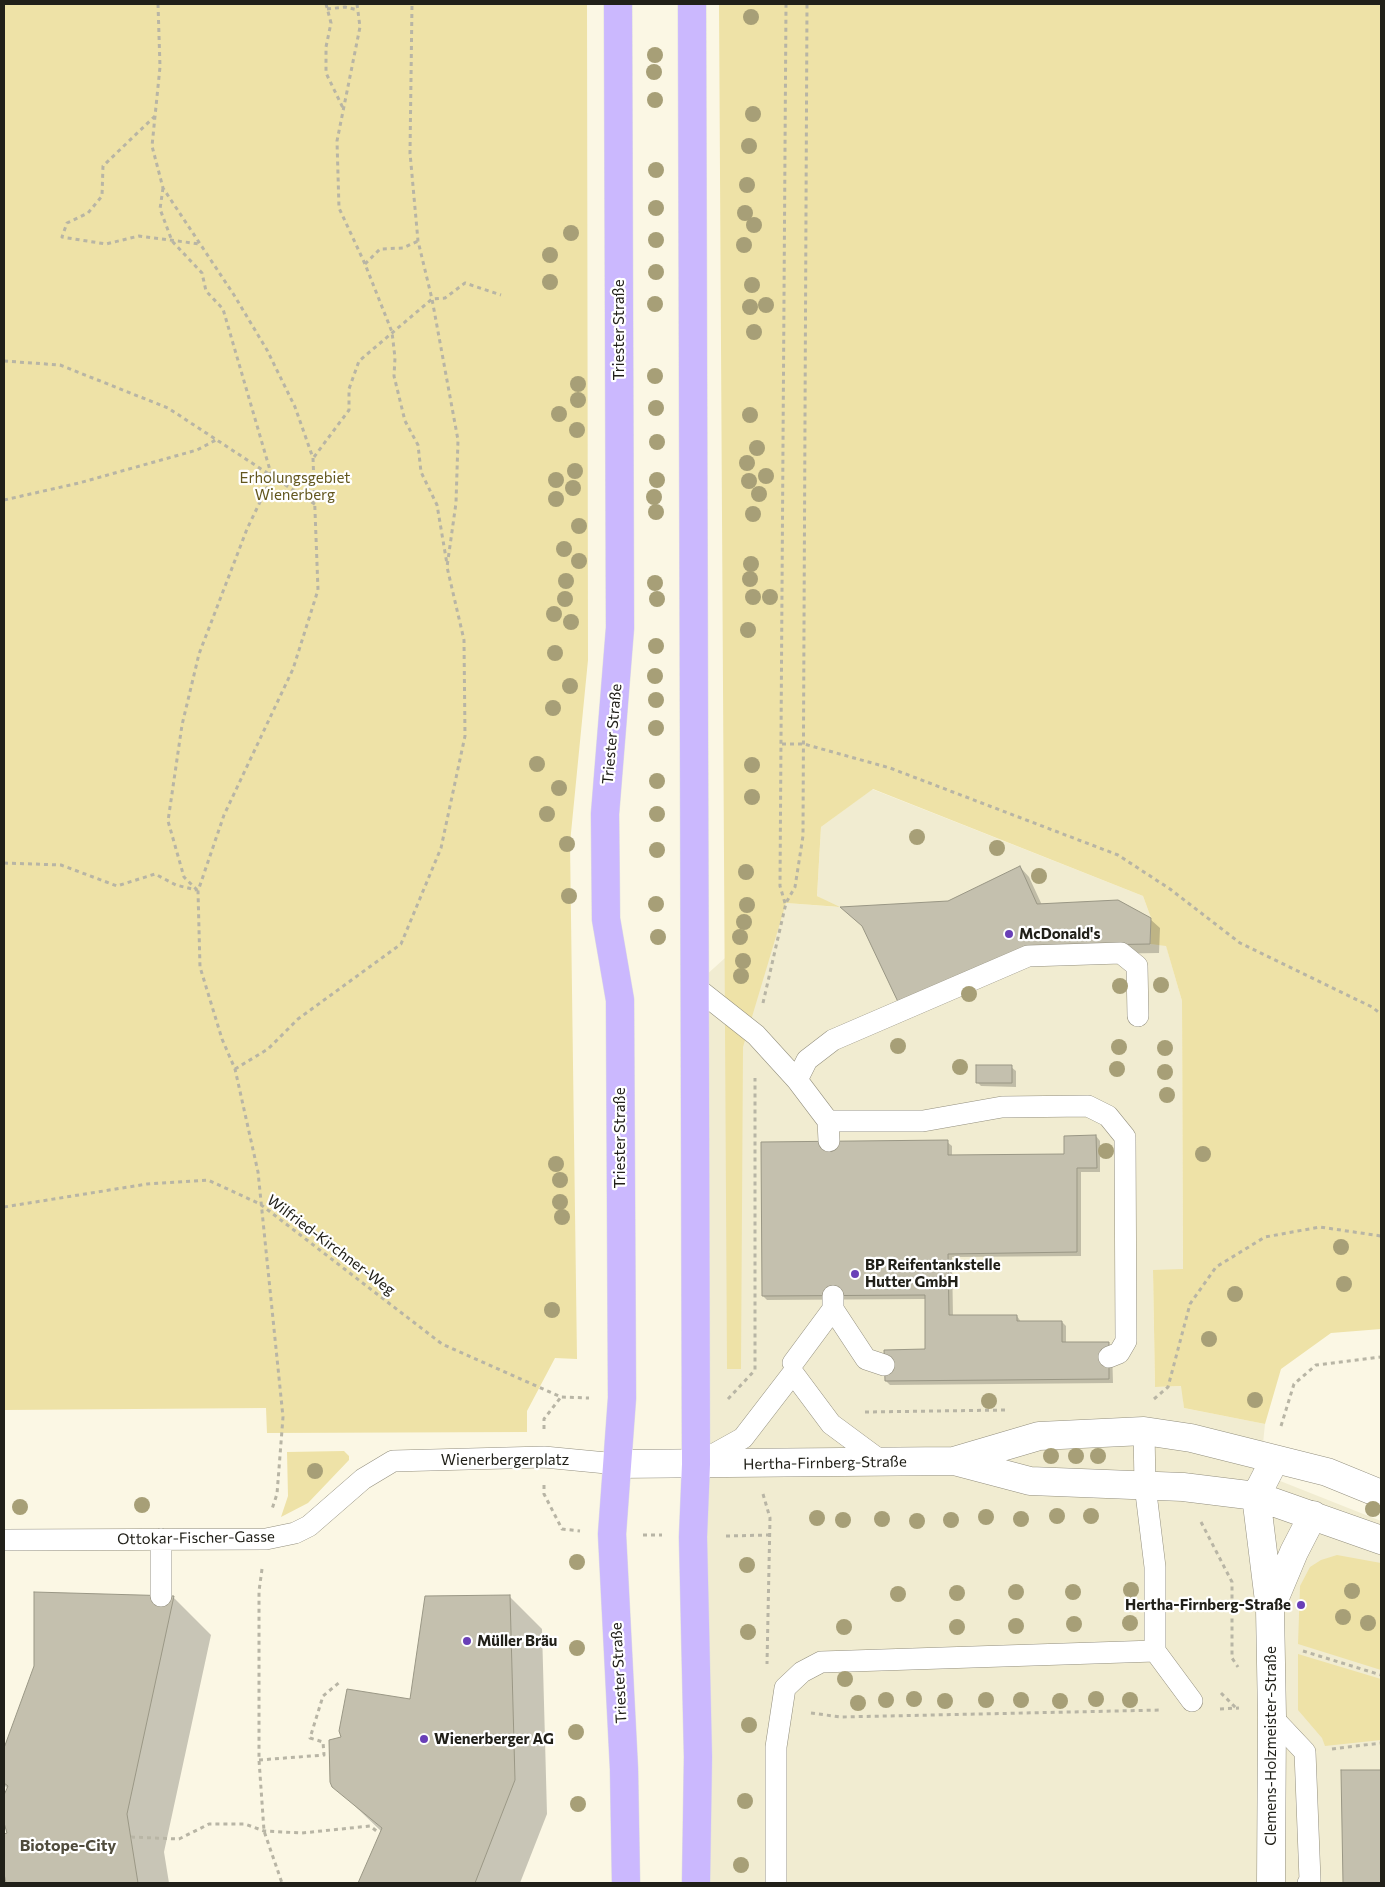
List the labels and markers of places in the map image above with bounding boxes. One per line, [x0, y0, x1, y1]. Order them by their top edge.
place label: McDonald's [1019, 925, 1100, 943]
marker: McDonald's [1003, 928, 1015, 940]
place label: BP Reifentankstelle Hutter GmbH [865, 1256, 1001, 1291]
marker: BP Reifentankstelle Hutter GmbH [849, 1268, 861, 1280]
place label: Hertha-Firnberg-Straße [1125, 1596, 1291, 1614]
marker: Hertha-Firnberg-Straße [1295, 1599, 1307, 1611]
place label: Müller Bräu [477, 1632, 557, 1650]
marker: Müller Bräu [461, 1635, 473, 1647]
place label: Wienerberger AG [434, 1730, 554, 1748]
marker: Wienerberger AG [418, 1733, 430, 1745]

